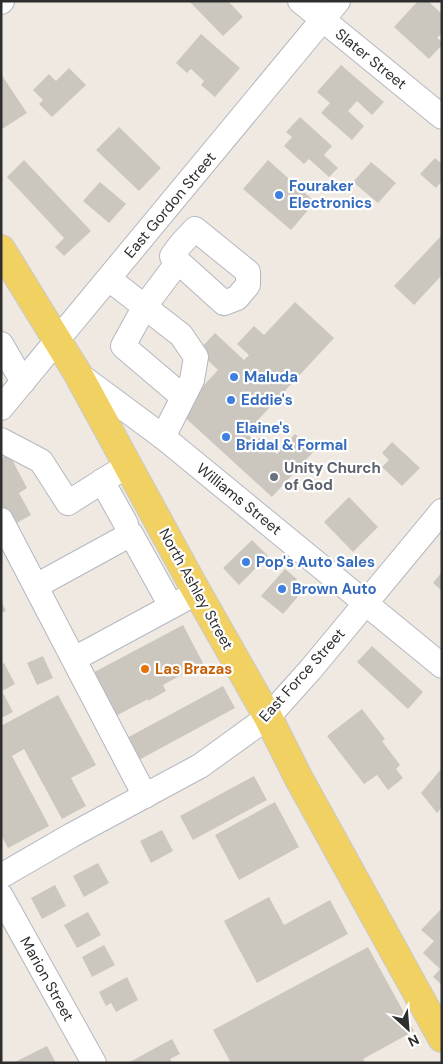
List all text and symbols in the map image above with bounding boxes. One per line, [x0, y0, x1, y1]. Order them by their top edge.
street label: Slater Street [331, 24, 411, 94]
street label: East Gordon Street [120, 148, 220, 262]
place label: Fouraker Electronics [289, 176, 372, 213]
marker: Fouraker Electronics [273, 189, 285, 201]
place label: Maluda [244, 367, 298, 387]
marker: Maluda [228, 371, 240, 383]
place label: Eddie's [241, 390, 293, 410]
marker: Eddie's [225, 394, 237, 406]
place label: Elaine's Bridal & Formal [236, 418, 347, 455]
marker: Elaine's Bridal & Formal [220, 431, 232, 443]
place label: Unity Church of God [284, 458, 381, 495]
street label: Williams Street [192, 459, 286, 540]
marker: Unity Church of God [268, 471, 280, 483]
street label: North Ashley Street [154, 525, 238, 653]
place label: Pop's Auto Sales [256, 552, 375, 572]
marker: Pop's Auto Sales [240, 556, 252, 568]
place label: Brown Auto [292, 579, 377, 599]
marker: Brown Auto [276, 583, 288, 595]
street label: East Force Street [255, 624, 349, 726]
place label: Las Brazas [155, 659, 232, 679]
marker: Las Brazas [139, 663, 151, 675]
street label: Marion Street [15, 933, 79, 1025]
north arrow [383, 1004, 433, 1054]
text: N [405, 1030, 422, 1051]

